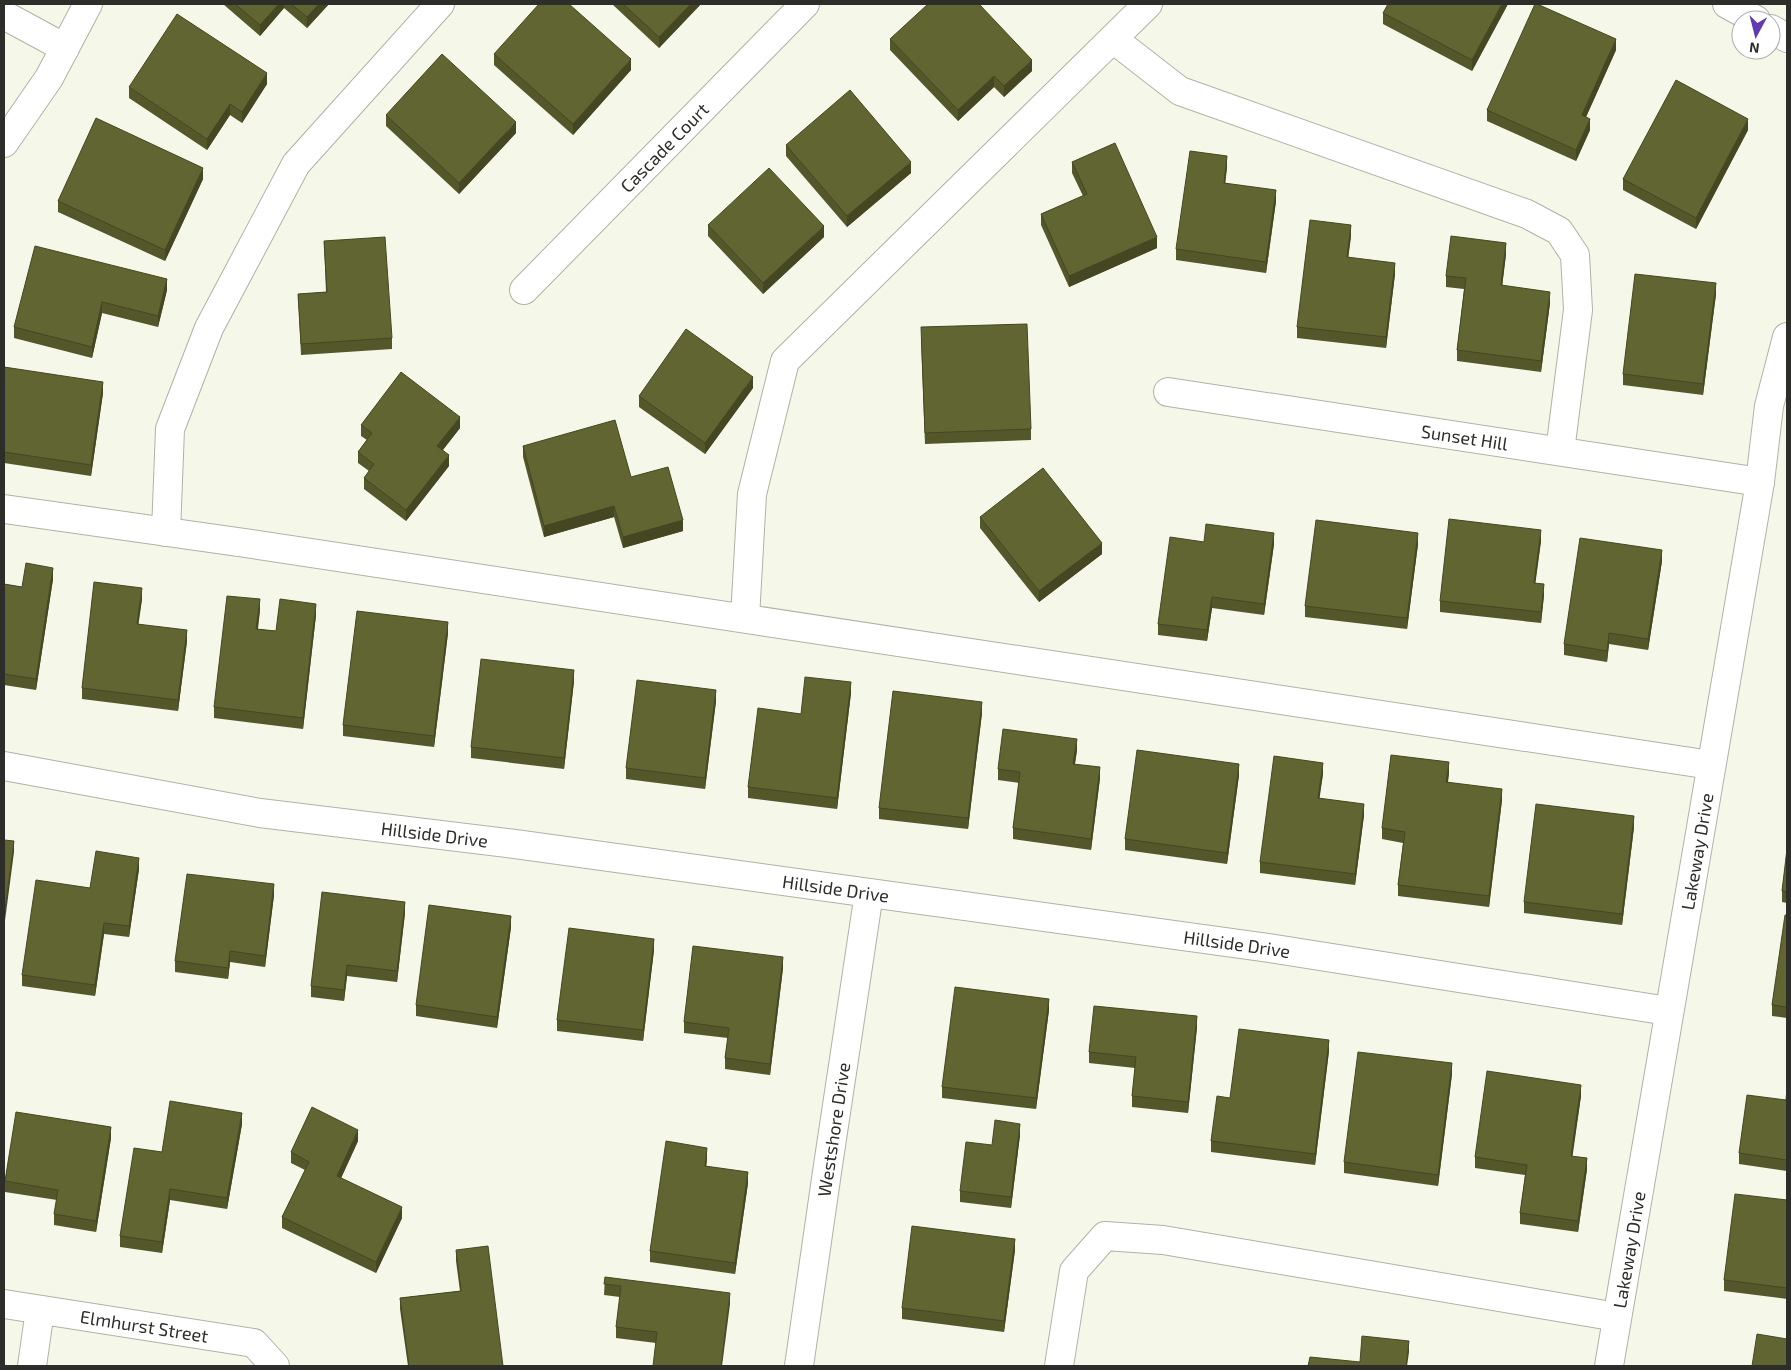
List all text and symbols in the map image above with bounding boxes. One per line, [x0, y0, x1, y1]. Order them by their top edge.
north arrow [1731, 10, 1781, 60]
text: N [1748, 39, 1760, 57]
street label: Cascade Court [615, 98, 713, 197]
street label: Sunset Hill [1420, 420, 1510, 455]
street label: Lakeway Drive [1676, 791, 1718, 912]
street label: Hillside Drive [380, 817, 489, 852]
street label: Hillside Drive [781, 870, 891, 906]
street label: Hillside Drive [1182, 925, 1292, 962]
street label: Westshore Drive [813, 1061, 854, 1198]
street label: Lakeway Drive [1608, 1190, 1650, 1310]
street label: Elmhurst Street [79, 1305, 210, 1347]

